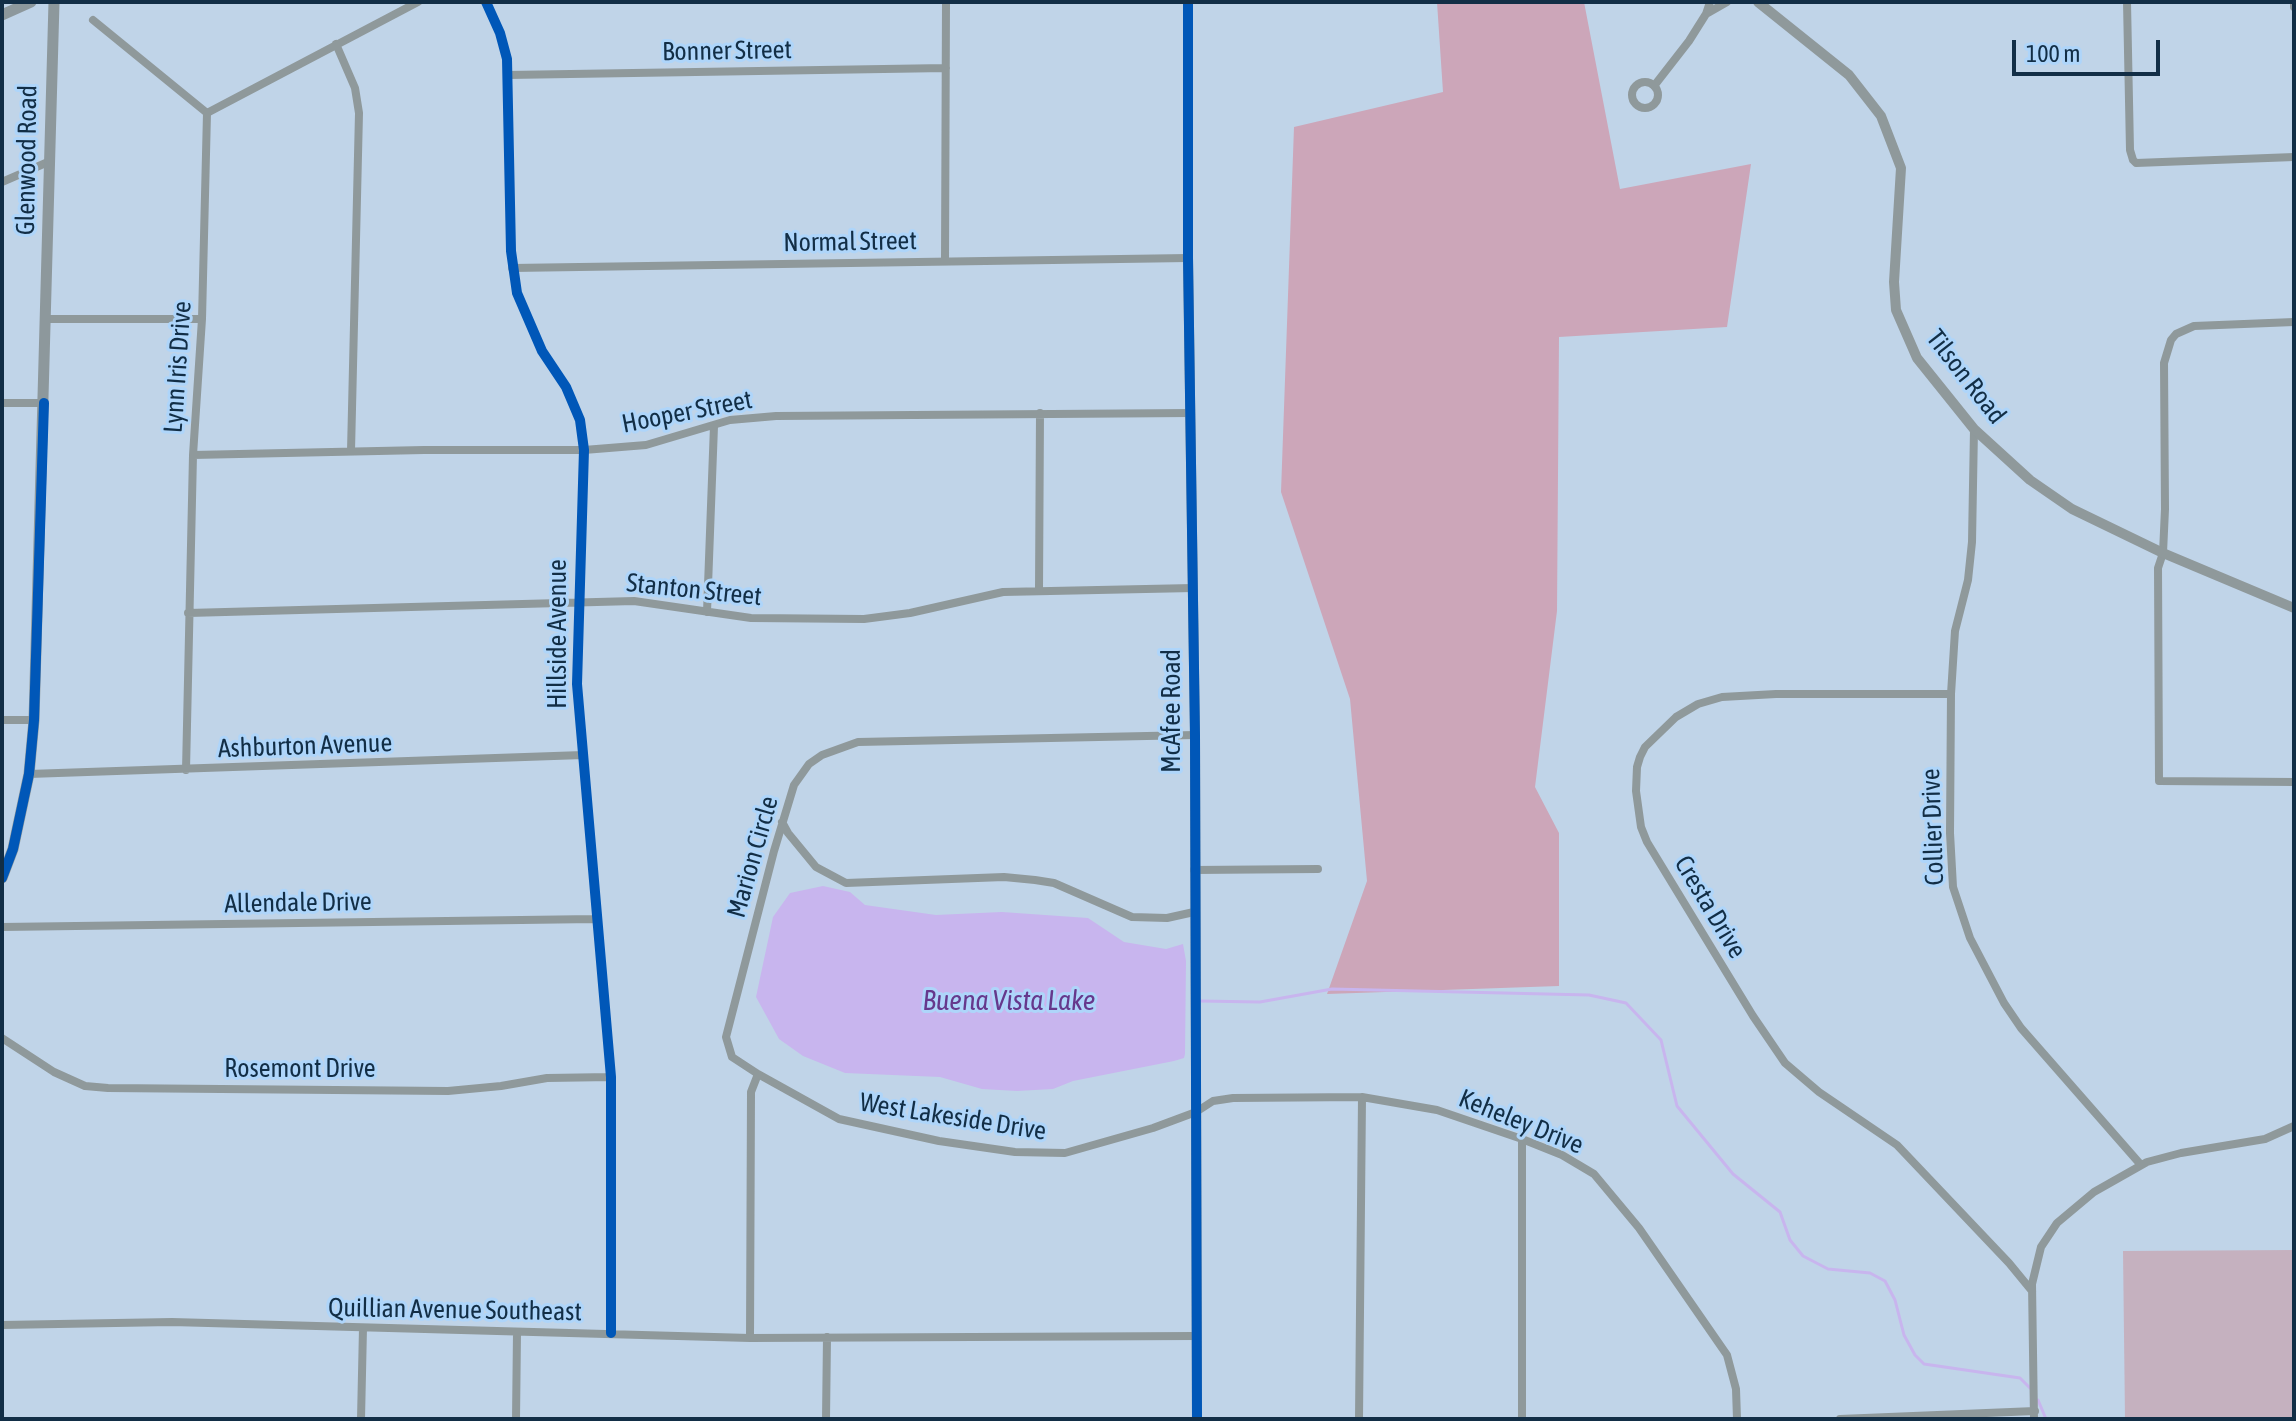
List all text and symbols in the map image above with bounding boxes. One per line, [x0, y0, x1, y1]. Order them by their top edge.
scale bar [2016, 24, 2164, 74]
street label: Bonner Street [662, 34, 792, 68]
text: 100 m [2026, 40, 2080, 67]
street label: Glenwood Road [10, 85, 44, 235]
street label: Normal Street [783, 225, 917, 259]
street label: Lynn Iris Drive [158, 300, 198, 434]
street label: Tilson Road [1920, 324, 2012, 430]
street label: Hooper Street [619, 384, 755, 440]
street label: Hillside Avenue [542, 559, 574, 709]
street label: Stanton Street [625, 567, 763, 613]
street label: McAfee Road [1156, 649, 1188, 773]
street label: Ashburton Avenue [217, 727, 393, 765]
street label: Collier Drive [1915, 768, 1951, 886]
street label: Marion Circle [721, 793, 785, 921]
street label: Cresta Drive [1667, 850, 1753, 964]
street label: Allendale Drive [224, 886, 372, 920]
water label: Buena Vista Lake [923, 984, 1095, 1018]
street label: Rosemont Drive [224, 1053, 376, 1085]
street label: Keheley Drive [1454, 1083, 1588, 1161]
street label: West Lakeside Drive [858, 1087, 1048, 1147]
street label: Quillian Avenue Southeast [328, 1292, 582, 1328]

